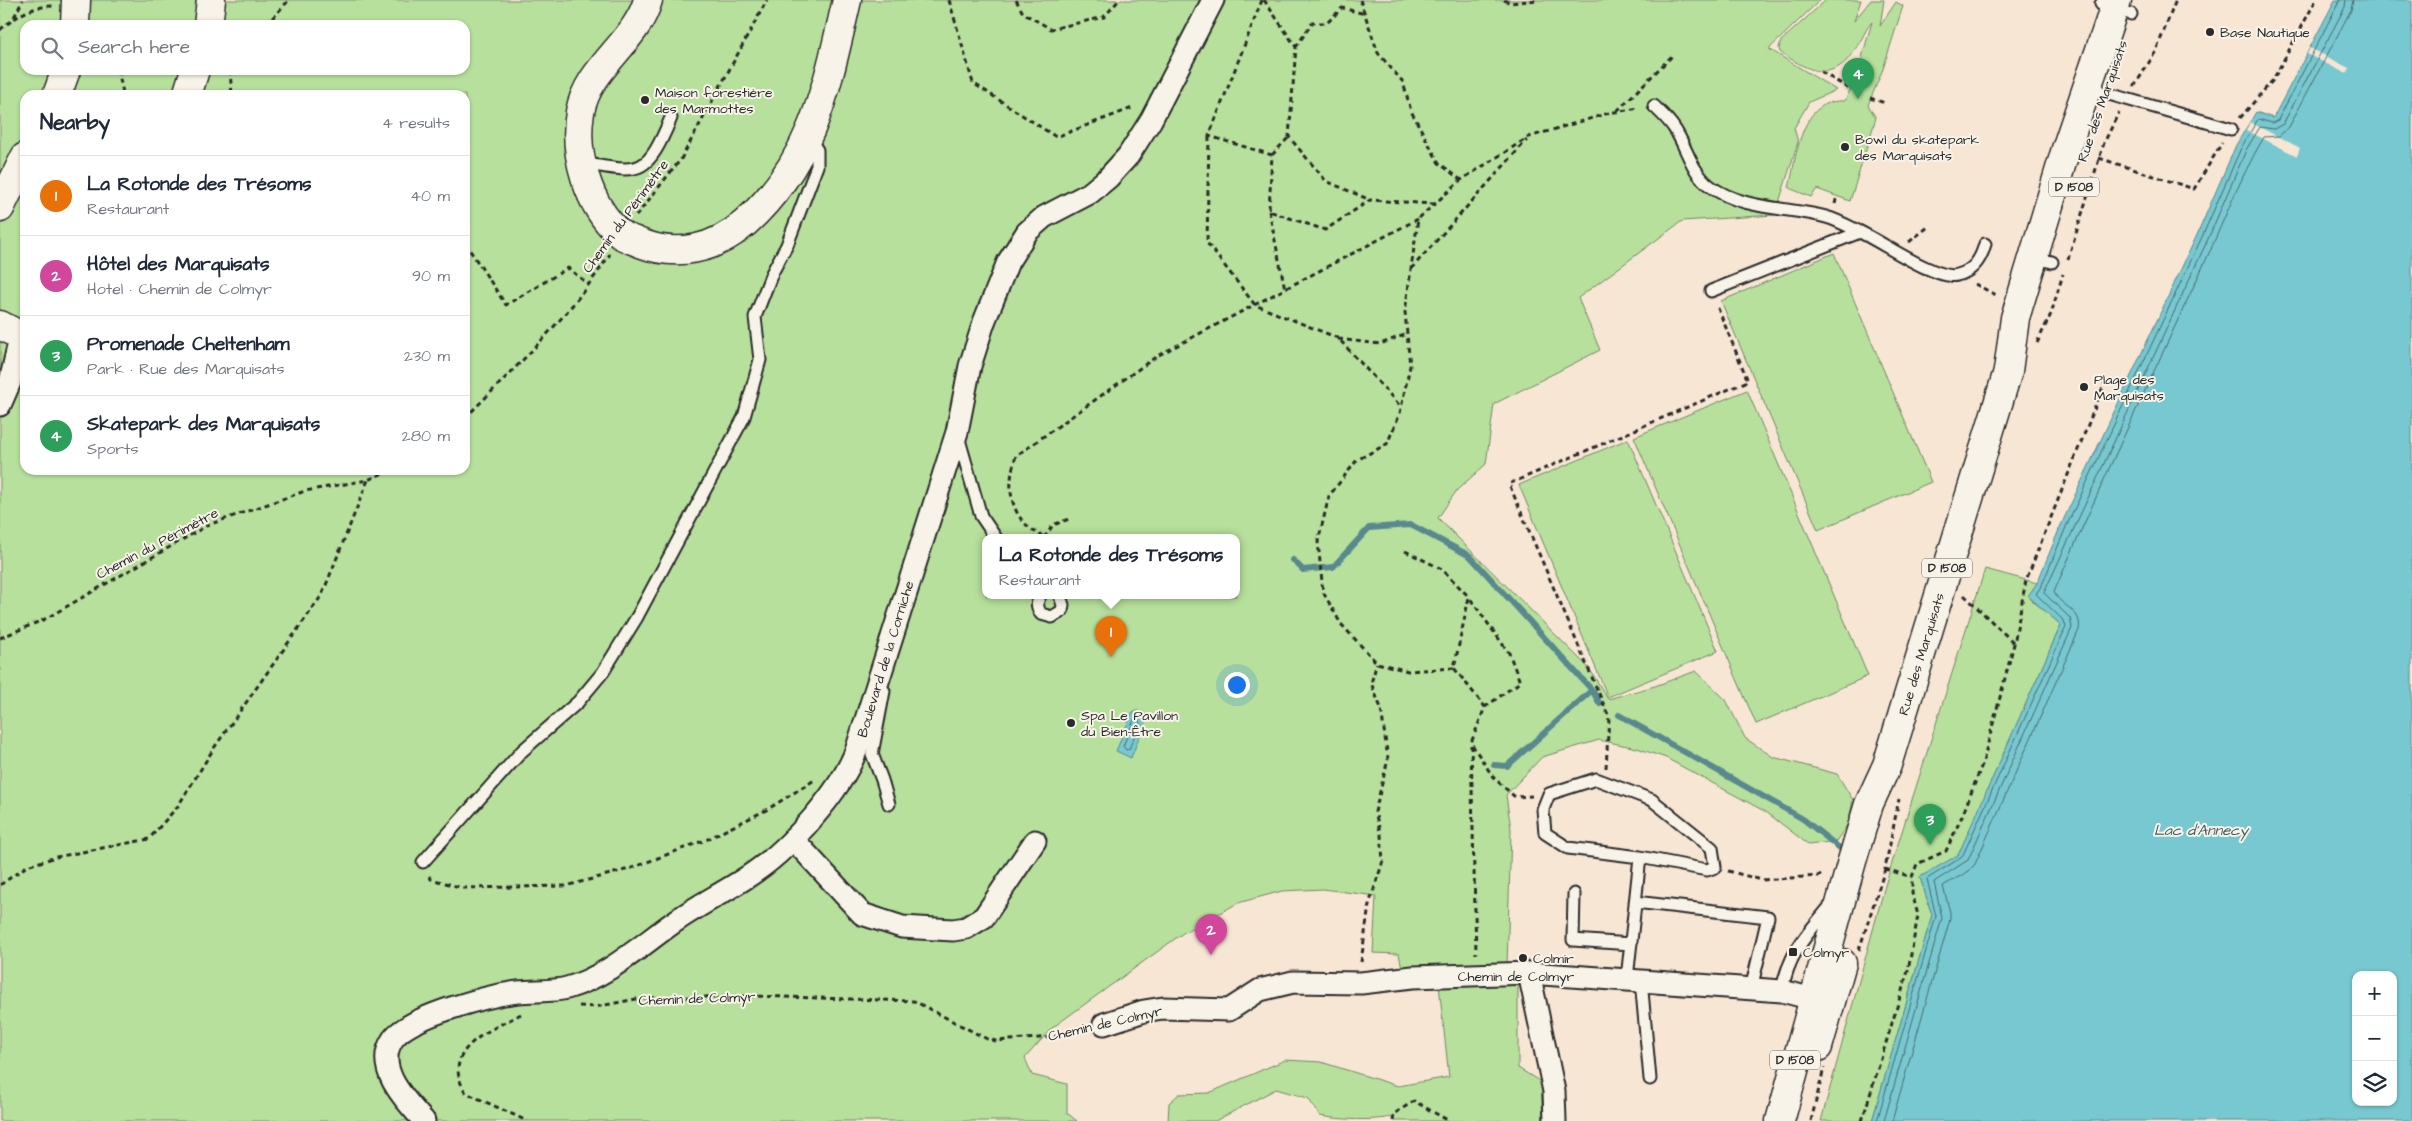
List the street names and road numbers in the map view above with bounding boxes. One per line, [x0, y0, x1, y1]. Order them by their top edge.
street label: Rue des Marquisats [2073, 38, 2133, 165]
street label: Chemin du Périmètre [578, 155, 674, 277]
road number: D 1508 [2049, 178, 2099, 196]
street label: Chemin du Périmètre [93, 503, 222, 585]
road number: D 1508 [1922, 558, 1972, 578]
street label: Boulevard de la Corniche [853, 578, 919, 740]
street label: Rue des Marquisats [1894, 590, 1950, 718]
street label: Chemin de Colmyr [1458, 967, 1575, 987]
street label: Chemin de Colmyr [638, 987, 756, 1011]
street label: Chemin de Colmyr [1046, 1001, 1165, 1047]
road number: D 1508 [1770, 1050, 1820, 1070]

